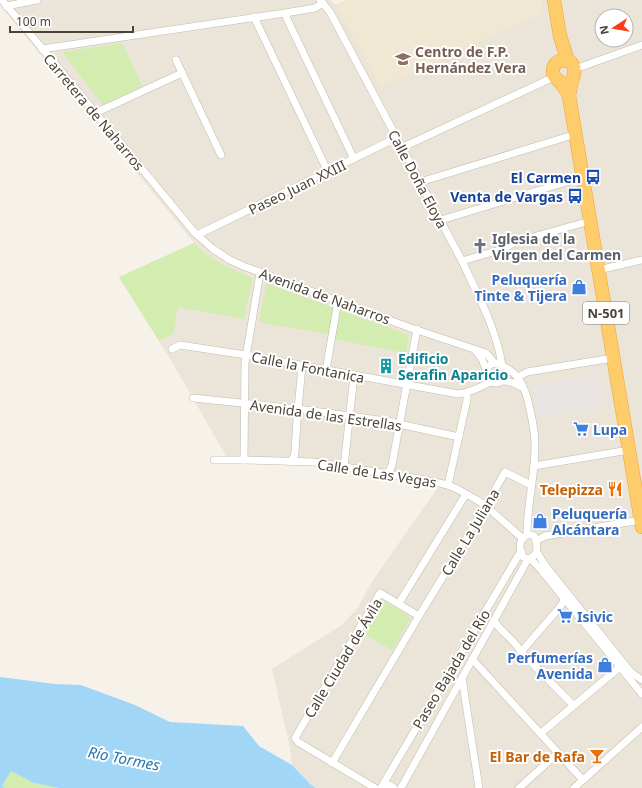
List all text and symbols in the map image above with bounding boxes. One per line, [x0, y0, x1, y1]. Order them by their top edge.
scale bar [10, 8, 133, 34]
north arrow [594, 8, 634, 48]
text: 100 m [16, 13, 51, 30]
text: N [595, 24, 612, 36]
place label: Centro de F.P. Hernández Vera [415, 42, 526, 77]
street label: Carretera de Naharros [39, 49, 149, 175]
school or university icon: Centro de F.P. Hernández Vera [394, 50, 412, 68]
street label: Calle Doña Eloya [384, 126, 452, 232]
street label: Paseo Juan XXIII [245, 155, 349, 219]
place label: El Carmen [511, 168, 581, 187]
bus stop icon: El Carmen [584, 168, 602, 186]
place label: Venta de Vargas [450, 187, 563, 206]
bus stop icon: Venta de Vargas [566, 187, 584, 205]
place label: Iglesia de la Virgen del Carmen [492, 229, 621, 264]
church icon: Iglesia de la Virgen del Carmen [471, 237, 489, 255]
street label: Avenida de Naharros [257, 263, 393, 329]
place label: Peluquería Tinte & Tijera [474, 270, 567, 305]
shop icon: Peluquería Tinte & Tijera [570, 278, 588, 296]
road number: N-501 [583, 302, 629, 324]
street label: Calle la Fontanica [250, 347, 366, 387]
place label: Edificio Serafin Aparicio [398, 349, 509, 384]
building icon: Edificio Serafin Aparicio [377, 357, 395, 375]
street label: Avenida de las Estrellas [249, 395, 403, 435]
supermarket icon: Lupa [572, 420, 590, 438]
place label: Lupa [593, 420, 627, 439]
street label: Calle de Las Vegas [316, 454, 438, 492]
place label: Telepizza [540, 480, 603, 499]
restaurant icon: Telepizza [606, 480, 624, 498]
street label: Calle La Juliana [437, 485, 503, 579]
place label: Peluquería Alcántara [552, 504, 627, 539]
shop icon: Peluquería Alcántara [531, 512, 549, 530]
street label: Calle Ciudad de Ávila [300, 595, 386, 721]
street label: Paseo Bajada del Río [408, 606, 494, 732]
supermarket icon: Isivic [556, 607, 574, 625]
place label: Isivic [577, 607, 613, 626]
place label: Perfumerías Avenida [507, 648, 593, 683]
shop icon: Perfumerías Avenida [596, 656, 614, 674]
water label: Río Tormes [86, 741, 162, 775]
place label: El Bar de Rafa [490, 747, 585, 766]
bar icon: El Bar de Rafa [588, 747, 606, 765]

